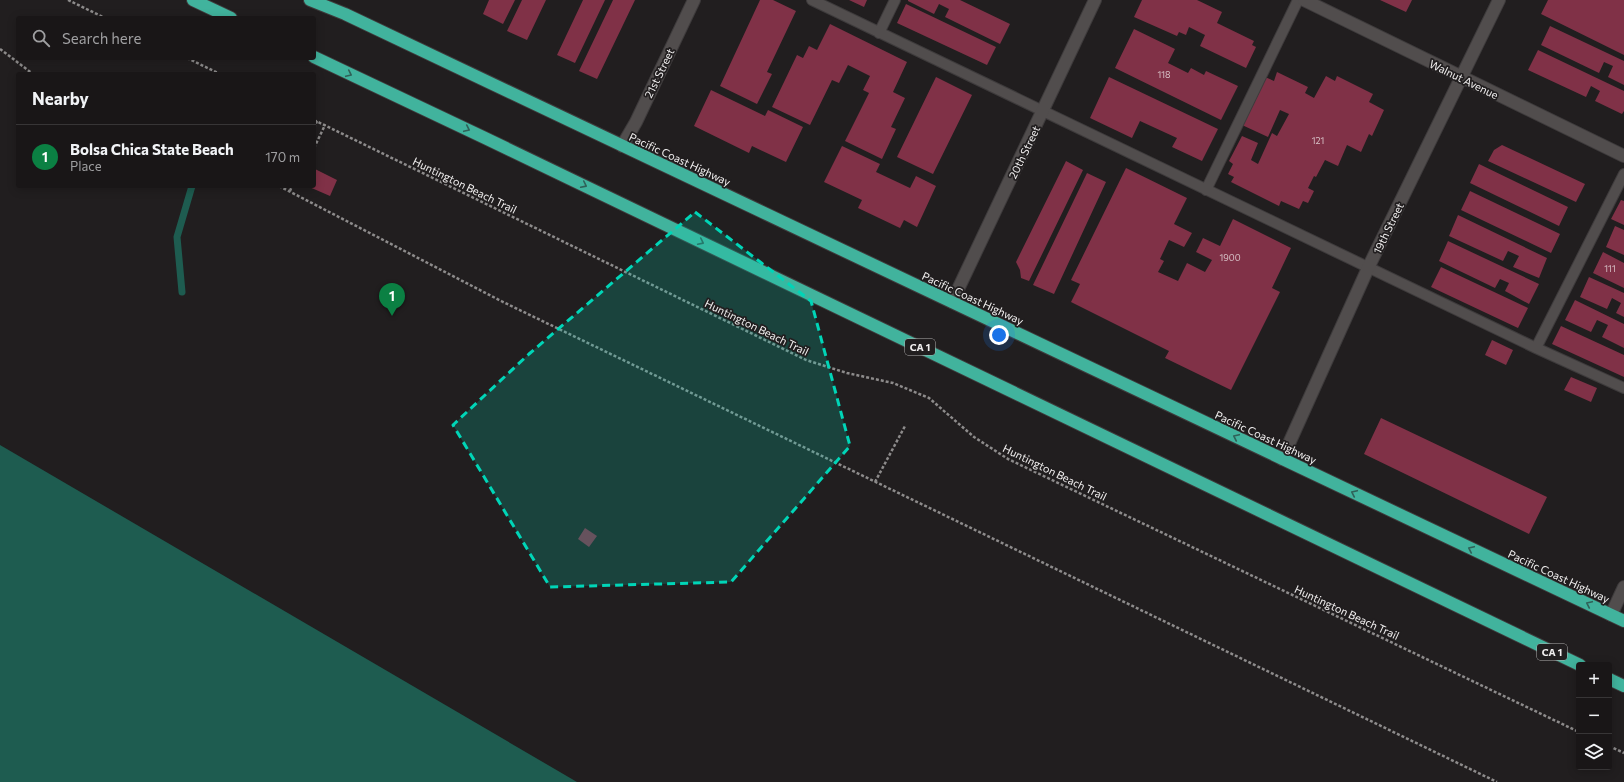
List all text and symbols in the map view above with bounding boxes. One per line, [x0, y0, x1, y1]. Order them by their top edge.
search box [16, 16, 316, 60]
icon: search [30, 27, 52, 49]
text: Search here [62, 29, 141, 47]
street label: 21st Street [641, 46, 677, 100]
street label: Walnut Avenue [1427, 57, 1501, 101]
one-way arrow [345, 69, 353, 77]
house number: 118 [1157, 69, 1171, 80]
text: Nearby [32, 88, 89, 109]
street label: 20th Street [1006, 123, 1043, 181]
one-way arrow [463, 124, 470, 132]
street label: Pacific Coast Highway [627, 130, 733, 188]
house number: 121 [1312, 135, 1324, 146]
text: Bolsa Chica State Beach [70, 140, 234, 158]
text: 1 [42, 149, 48, 165]
text: 170 m [265, 149, 300, 165]
street label: Huntington Beach Trail [411, 154, 519, 216]
text: Place [70, 158, 102, 174]
one-way arrow [580, 180, 587, 188]
street label: 19th Street [1370, 200, 1406, 256]
one-way arrow [697, 237, 705, 245]
house number: 1900 [1219, 252, 1241, 263]
house number: 111 [1604, 263, 1616, 274]
street label: Pacific Coast Highway [920, 269, 1026, 327]
pin: 1 [379, 283, 405, 316]
street label: Huntington Beach Trail [703, 296, 811, 358]
your location [989, 325, 1009, 345]
road number: CA 1 [905, 339, 935, 355]
street label: Pacific Coast Highway [1213, 408, 1319, 466]
one-way arrow [1233, 434, 1241, 442]
street label: Huntington Beach Trail [1001, 441, 1109, 503]
one-way arrow [1350, 490, 1358, 498]
one-way arrow [1468, 546, 1476, 554]
street label: Pacific Coast Highway [1506, 547, 1612, 605]
street label: Huntington Beach Trail [1293, 582, 1401, 642]
one-way arrow [1585, 601, 1593, 609]
road number: CA 1 [1537, 644, 1567, 660]
map controls [1576, 662, 1612, 770]
button: + [1576, 662, 1612, 698]
button: − [1576, 698, 1612, 734]
button: layers [1576, 734, 1612, 770]

